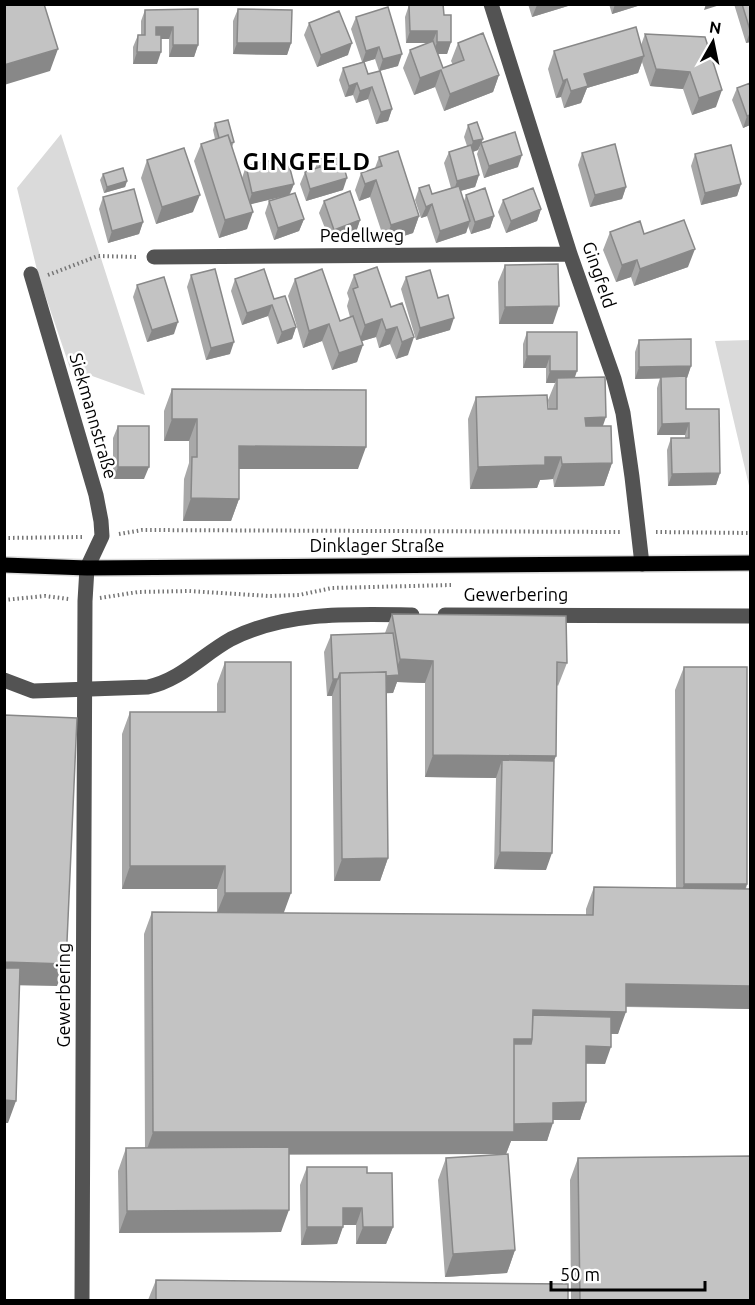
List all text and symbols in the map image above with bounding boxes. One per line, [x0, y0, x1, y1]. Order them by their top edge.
north arrow [683, 12, 743, 72]
text: N [708, 17, 723, 37]
district label: GINGFELD [243, 148, 371, 175]
street label: Pedellweg [320, 225, 404, 245]
street label: Gingfeld [579, 239, 621, 311]
street label: Siekmannstraße [66, 351, 121, 481]
street label: Dinklager Straße [309, 535, 445, 555]
street label: Gewerbering [464, 584, 568, 604]
street label: Gewerbering [53, 943, 73, 1047]
scale bar [551, 1254, 706, 1292]
text: 50 m [560, 1264, 600, 1284]

